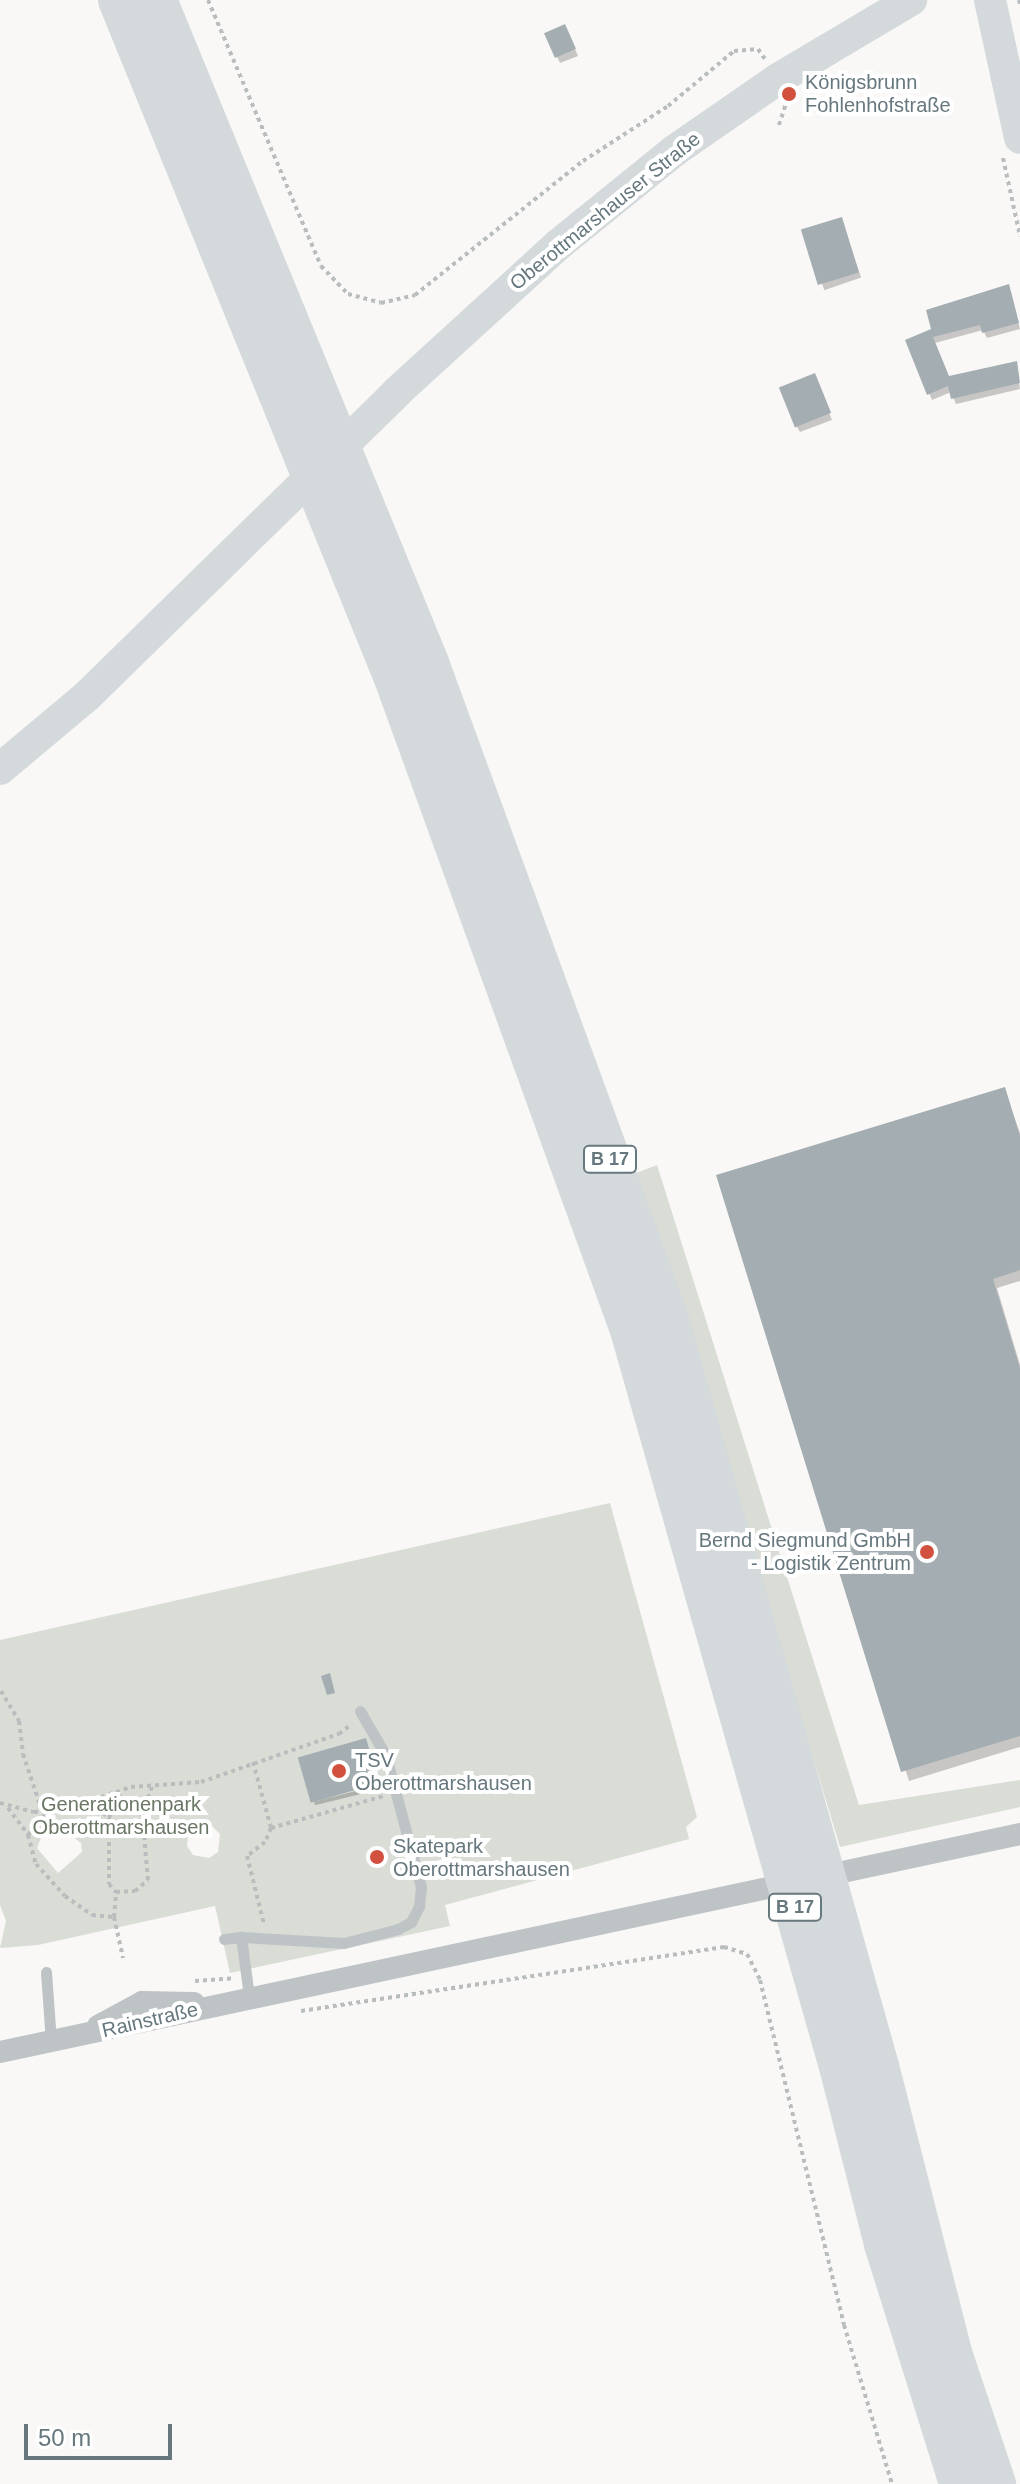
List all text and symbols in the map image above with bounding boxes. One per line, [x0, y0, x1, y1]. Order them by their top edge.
place label: Königsbrunn Fohlenhofstraße [805, 70, 951, 117]
marker: Königsbrunn Fohlenhofstraße [780, 85, 798, 103]
street label: Oberottmarshauser Straße [505, 127, 705, 295]
road number: B 17 [582, 1145, 638, 1173]
place label: Bernd Siegmund GmbH - Logistik Zentrum [699, 1528, 911, 1575]
marker: Bernd Siegmund GmbH - Logistik Zentrum [918, 1543, 936, 1561]
place label: TSV Oberottmarshausen [355, 1748, 532, 1795]
marker: TSV Oberottmarshausen [330, 1762, 348, 1780]
park label: Generationenpark Oberottmarshausen [33, 1792, 209, 1839]
place label: Skatepark Oberottmarshausen [393, 1834, 570, 1881]
marker: Skatepark Oberottmarshausen [368, 1848, 386, 1866]
road number: B 17 [767, 1893, 823, 1921]
street label: Rainstraße [100, 1997, 200, 2043]
scale bar [28, 2408, 176, 2458]
text: 50 m [38, 2424, 91, 2451]

